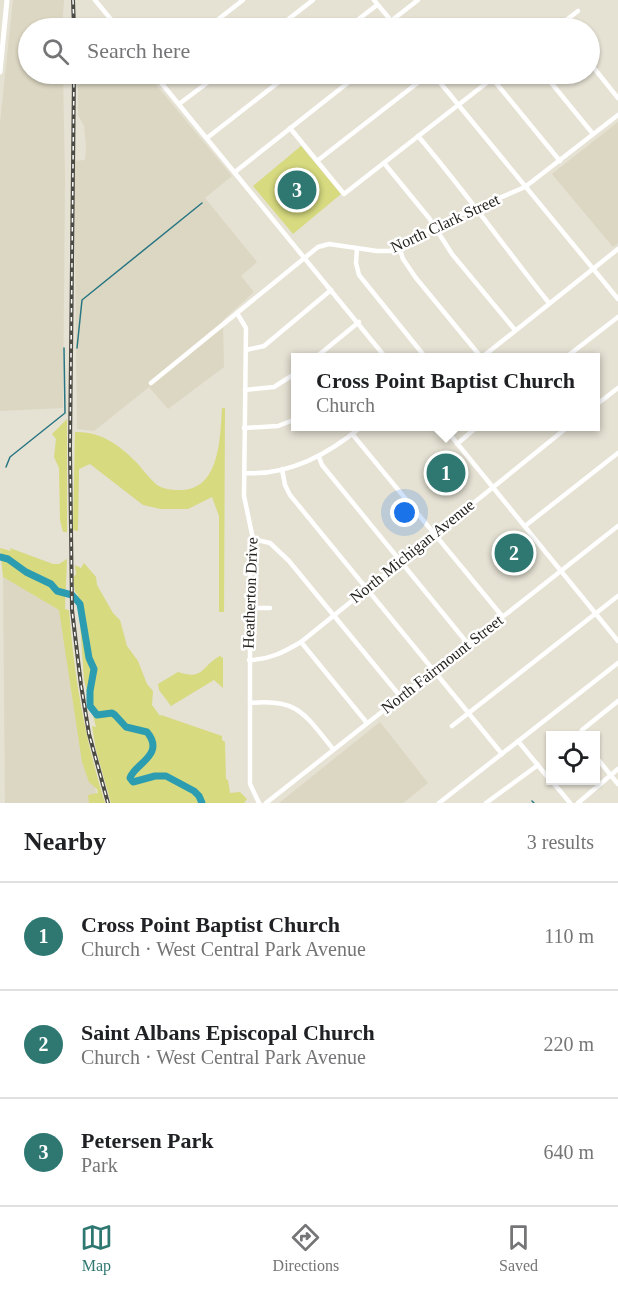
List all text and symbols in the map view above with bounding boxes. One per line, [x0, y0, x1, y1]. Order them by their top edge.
search box [18, 18, 600, 84]
icon: search [39, 35, 72, 68]
text: Search here [87, 38, 190, 63]
pin: 3 [278, 168, 316, 213]
street label: North Clark Street [388, 190, 503, 256]
popup [291, 353, 600, 431]
text: Cross Point Baptist Church [316, 368, 575, 393]
text: Church [316, 394, 375, 416]
pin: 1 [426, 450, 466, 496]
street label: North Michigan Avenue [347, 496, 478, 607]
your location [390, 498, 419, 527]
pin: 2 [494, 530, 534, 576]
street label: Heatherton Drive [240, 537, 260, 649]
street label: North Fairmount Street [378, 611, 507, 717]
map controls [546, 731, 600, 785]
button: locate [546, 731, 600, 785]
text: Nearby [24, 827, 106, 856]
text: 3 results [527, 831, 594, 853]
text: Cross Point Baptist Church [81, 912, 340, 937]
text: 1 [39, 925, 49, 947]
text: 110 m [544, 925, 594, 947]
text: Church · West Central Park Avenue [81, 938, 366, 960]
text: Saint Albans Episcopal Church [81, 1020, 375, 1045]
text: 2 [39, 1033, 49, 1055]
text: 220 m [543, 1033, 594, 1055]
text: Church · West Central Park Avenue [81, 1046, 366, 1068]
text: Petersen Park [81, 1128, 214, 1153]
text: 3 [39, 1141, 49, 1163]
text: 640 m [543, 1141, 594, 1163]
text: Park [81, 1154, 118, 1176]
tab: Map [80, 1221, 113, 1275]
tab: Directions [273, 1221, 339, 1275]
tab: Saved [499, 1221, 538, 1275]

